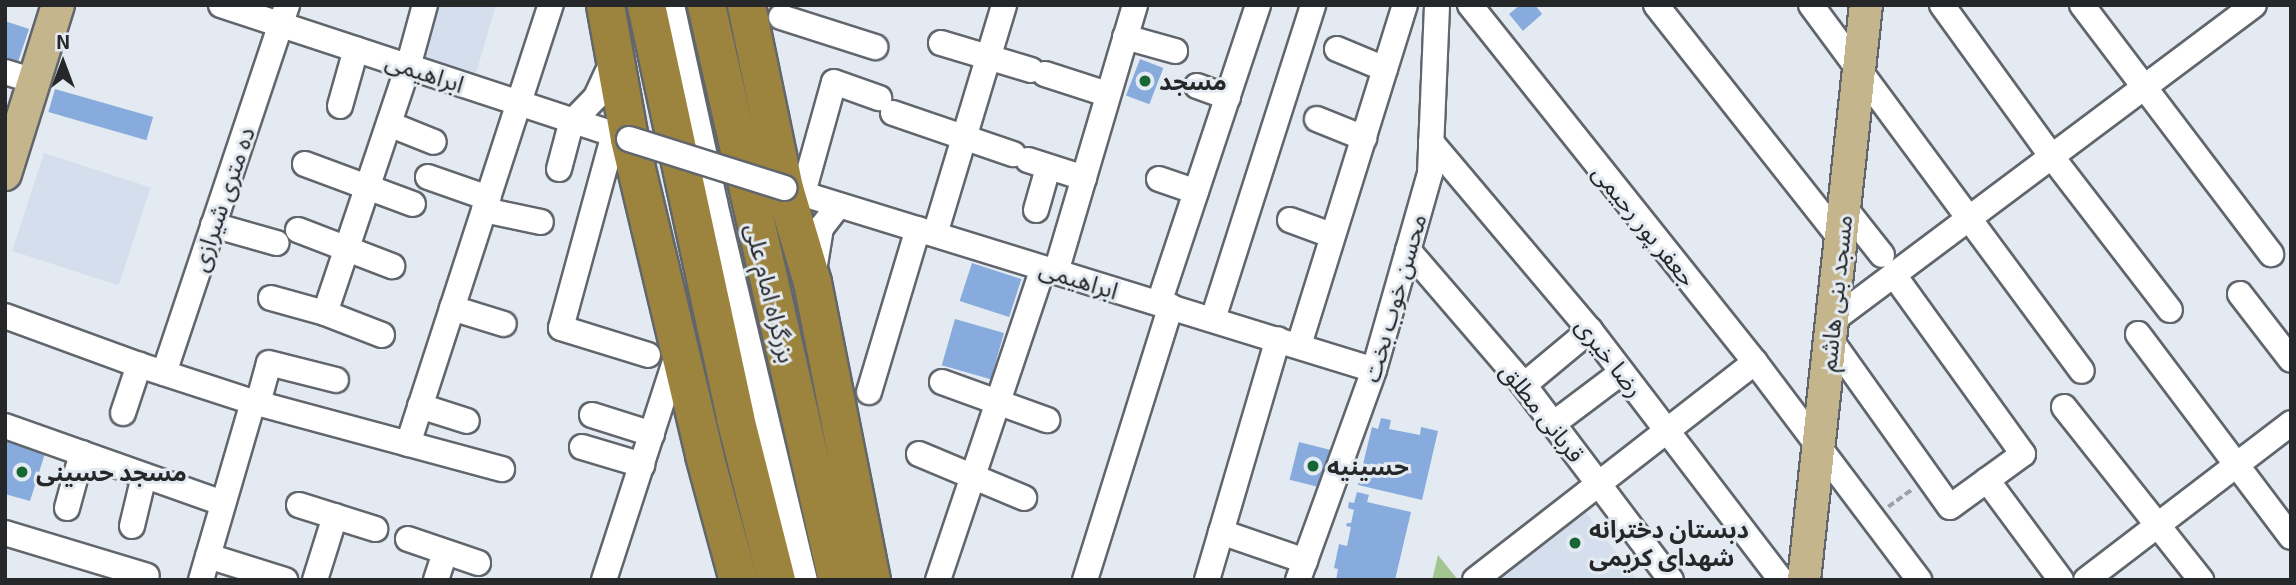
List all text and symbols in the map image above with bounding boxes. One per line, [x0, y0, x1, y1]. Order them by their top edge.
north arrow [28, 28, 98, 98]
text: N [56, 30, 70, 53]
street label: ابراهیمی [382, 46, 468, 98]
place label: مسجد [1159, 67, 1227, 95]
marker: مسجد [1137, 73, 1153, 89]
street label: ده متری شیرازی [184, 123, 260, 275]
street label: جعفر پور رحیمی [1587, 158, 1703, 292]
street label: محسن خوب بخت [1356, 211, 1432, 385]
street label: مسجد بنی هاشم [1812, 213, 1858, 373]
street label: بزرگراه امام علی [740, 220, 802, 366]
street label: ابراهیمی [1036, 253, 1122, 305]
street label: رضا خیری [1570, 312, 1650, 402]
street label: قربانی مطلق [1495, 356, 1591, 468]
place label: حسینیه [1327, 452, 1409, 480]
place label: مسجد حسینی [36, 458, 187, 486]
marker: حسینیه [1305, 458, 1321, 474]
marker: مسجد حسینی [14, 464, 30, 480]
place label: دبستان دخترانه شهدای کریمی [1589, 515, 1749, 571]
marker: دبستان دخترانه شهدای کریمی [1567, 535, 1583, 551]

